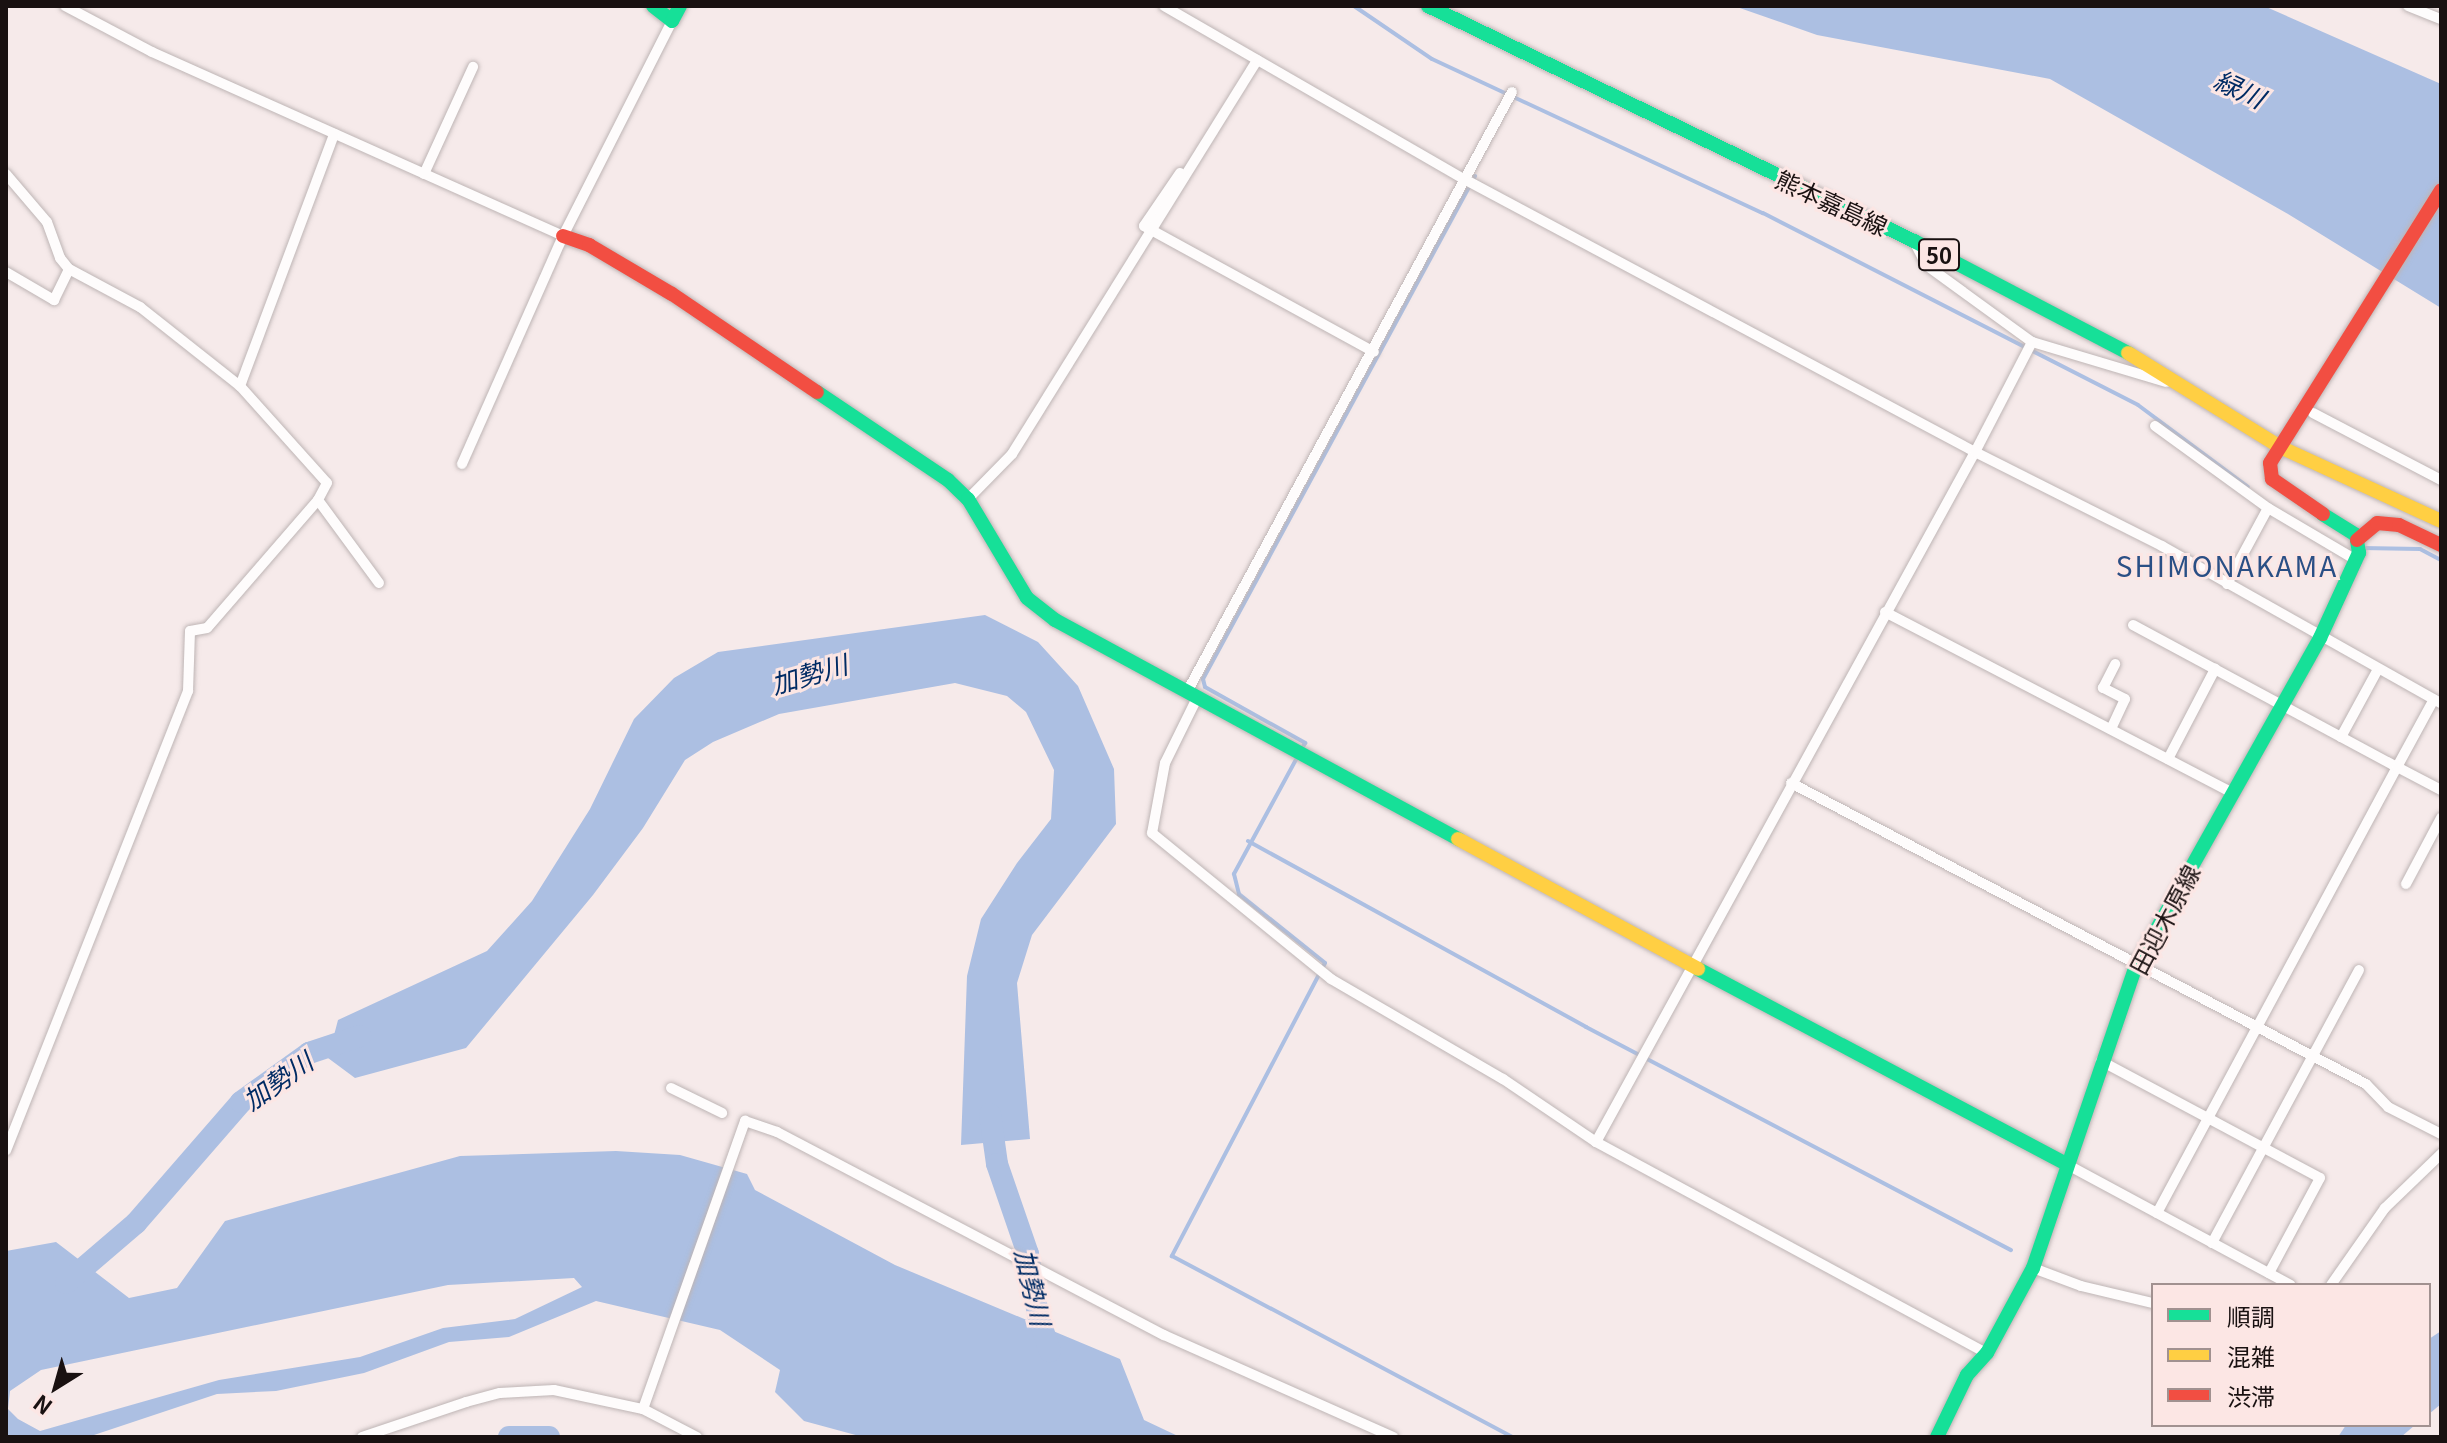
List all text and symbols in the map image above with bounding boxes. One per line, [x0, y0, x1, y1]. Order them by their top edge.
water label: 緑川 [2210, 63, 2270, 113]
street label: 熊本嘉島線 [1772, 164, 1892, 240]
road number: 50 [1917, 237, 1961, 273]
district label: SHIMONAKAMA [2116, 548, 2338, 582]
water label: 加勢川 [767, 647, 851, 699]
street label: 田迎木原線 [2123, 859, 2205, 979]
water label: 加勢川 [236, 1045, 318, 1115]
water label: 加勢川 [1010, 1245, 1058, 1329]
legend [2151, 1283, 2431, 1427]
text: 順調 [2227, 1298, 2275, 1333]
text: 混雑 [2227, 1338, 2275, 1373]
north arrow [16, 1347, 96, 1427]
text: 渋滞 [2227, 1378, 2275, 1413]
text: N [25, 1388, 58, 1424]

